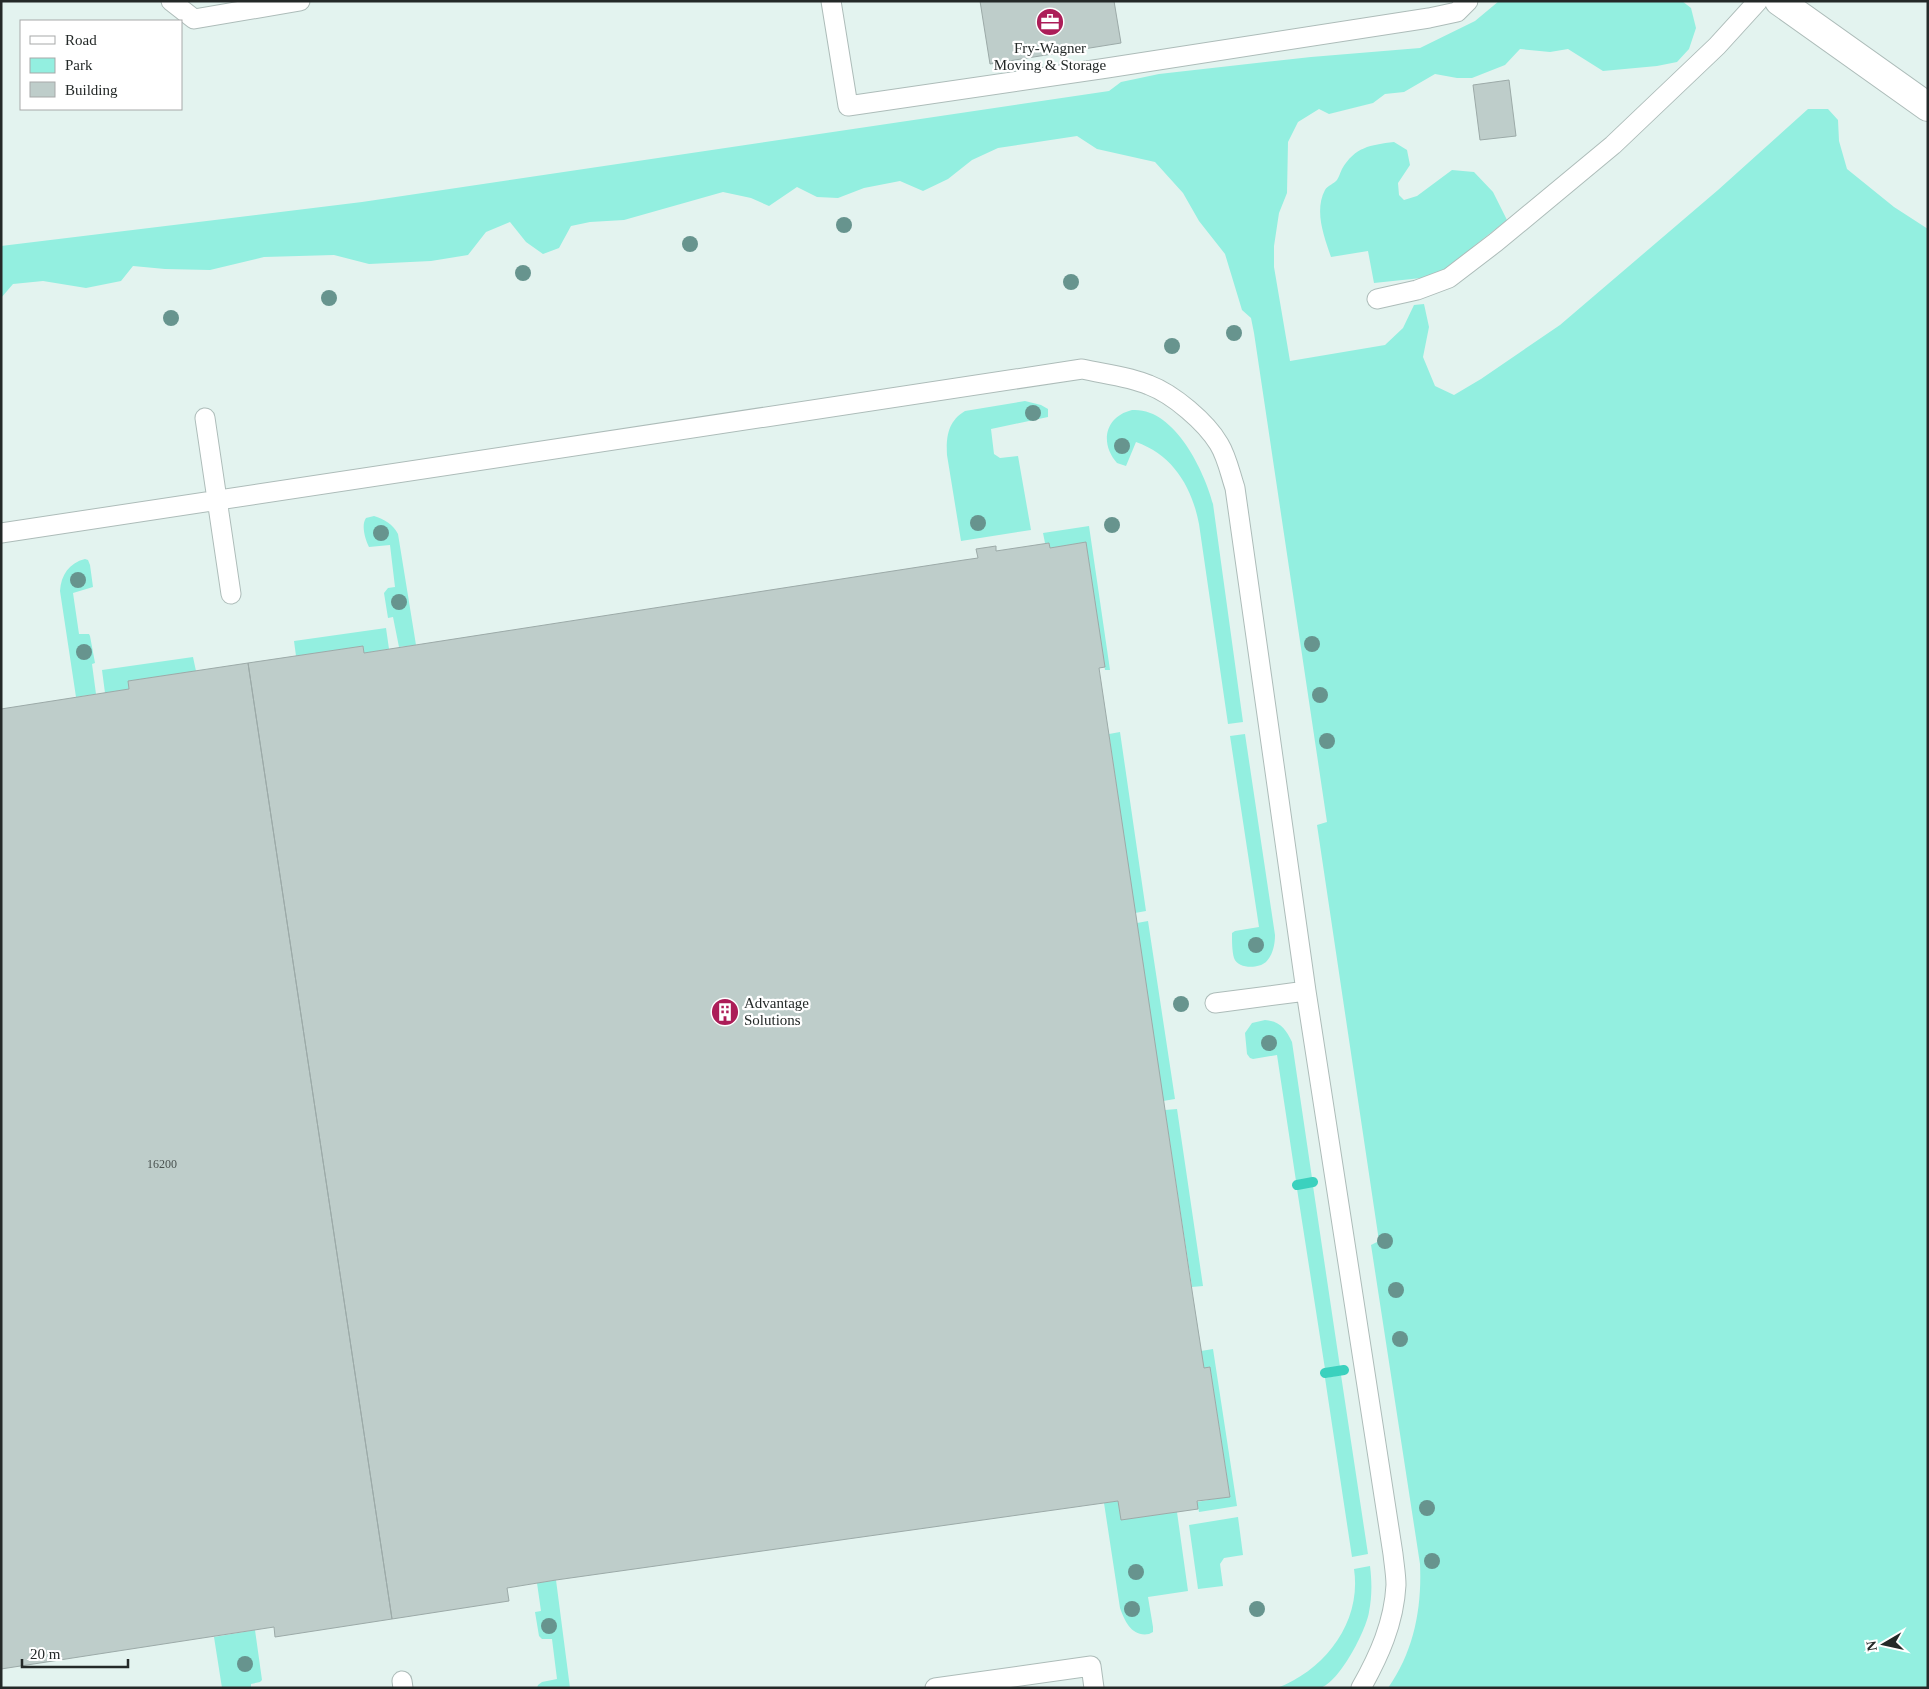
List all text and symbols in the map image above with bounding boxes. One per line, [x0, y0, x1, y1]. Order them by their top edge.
office icon: Fry-Wagner Moving & Storage [1035, 7, 1065, 37]
legend [20, 20, 182, 110]
text: Road [65, 32, 97, 48]
place label: Fry-Wagner Moving & Storage [994, 40, 1107, 73]
text: Park [65, 57, 93, 73]
text: Building [65, 82, 118, 98]
place label: Advantage Solutions [744, 995, 809, 1028]
building icon: Advantage Solutions [710, 997, 740, 1027]
house number: 16200 [147, 1157, 177, 1171]
north arrow [1859, 1619, 1909, 1669]
scale bar [22, 1636, 129, 1668]
text: N [1863, 1640, 1880, 1652]
text: 20 m [30, 1646, 61, 1662]

